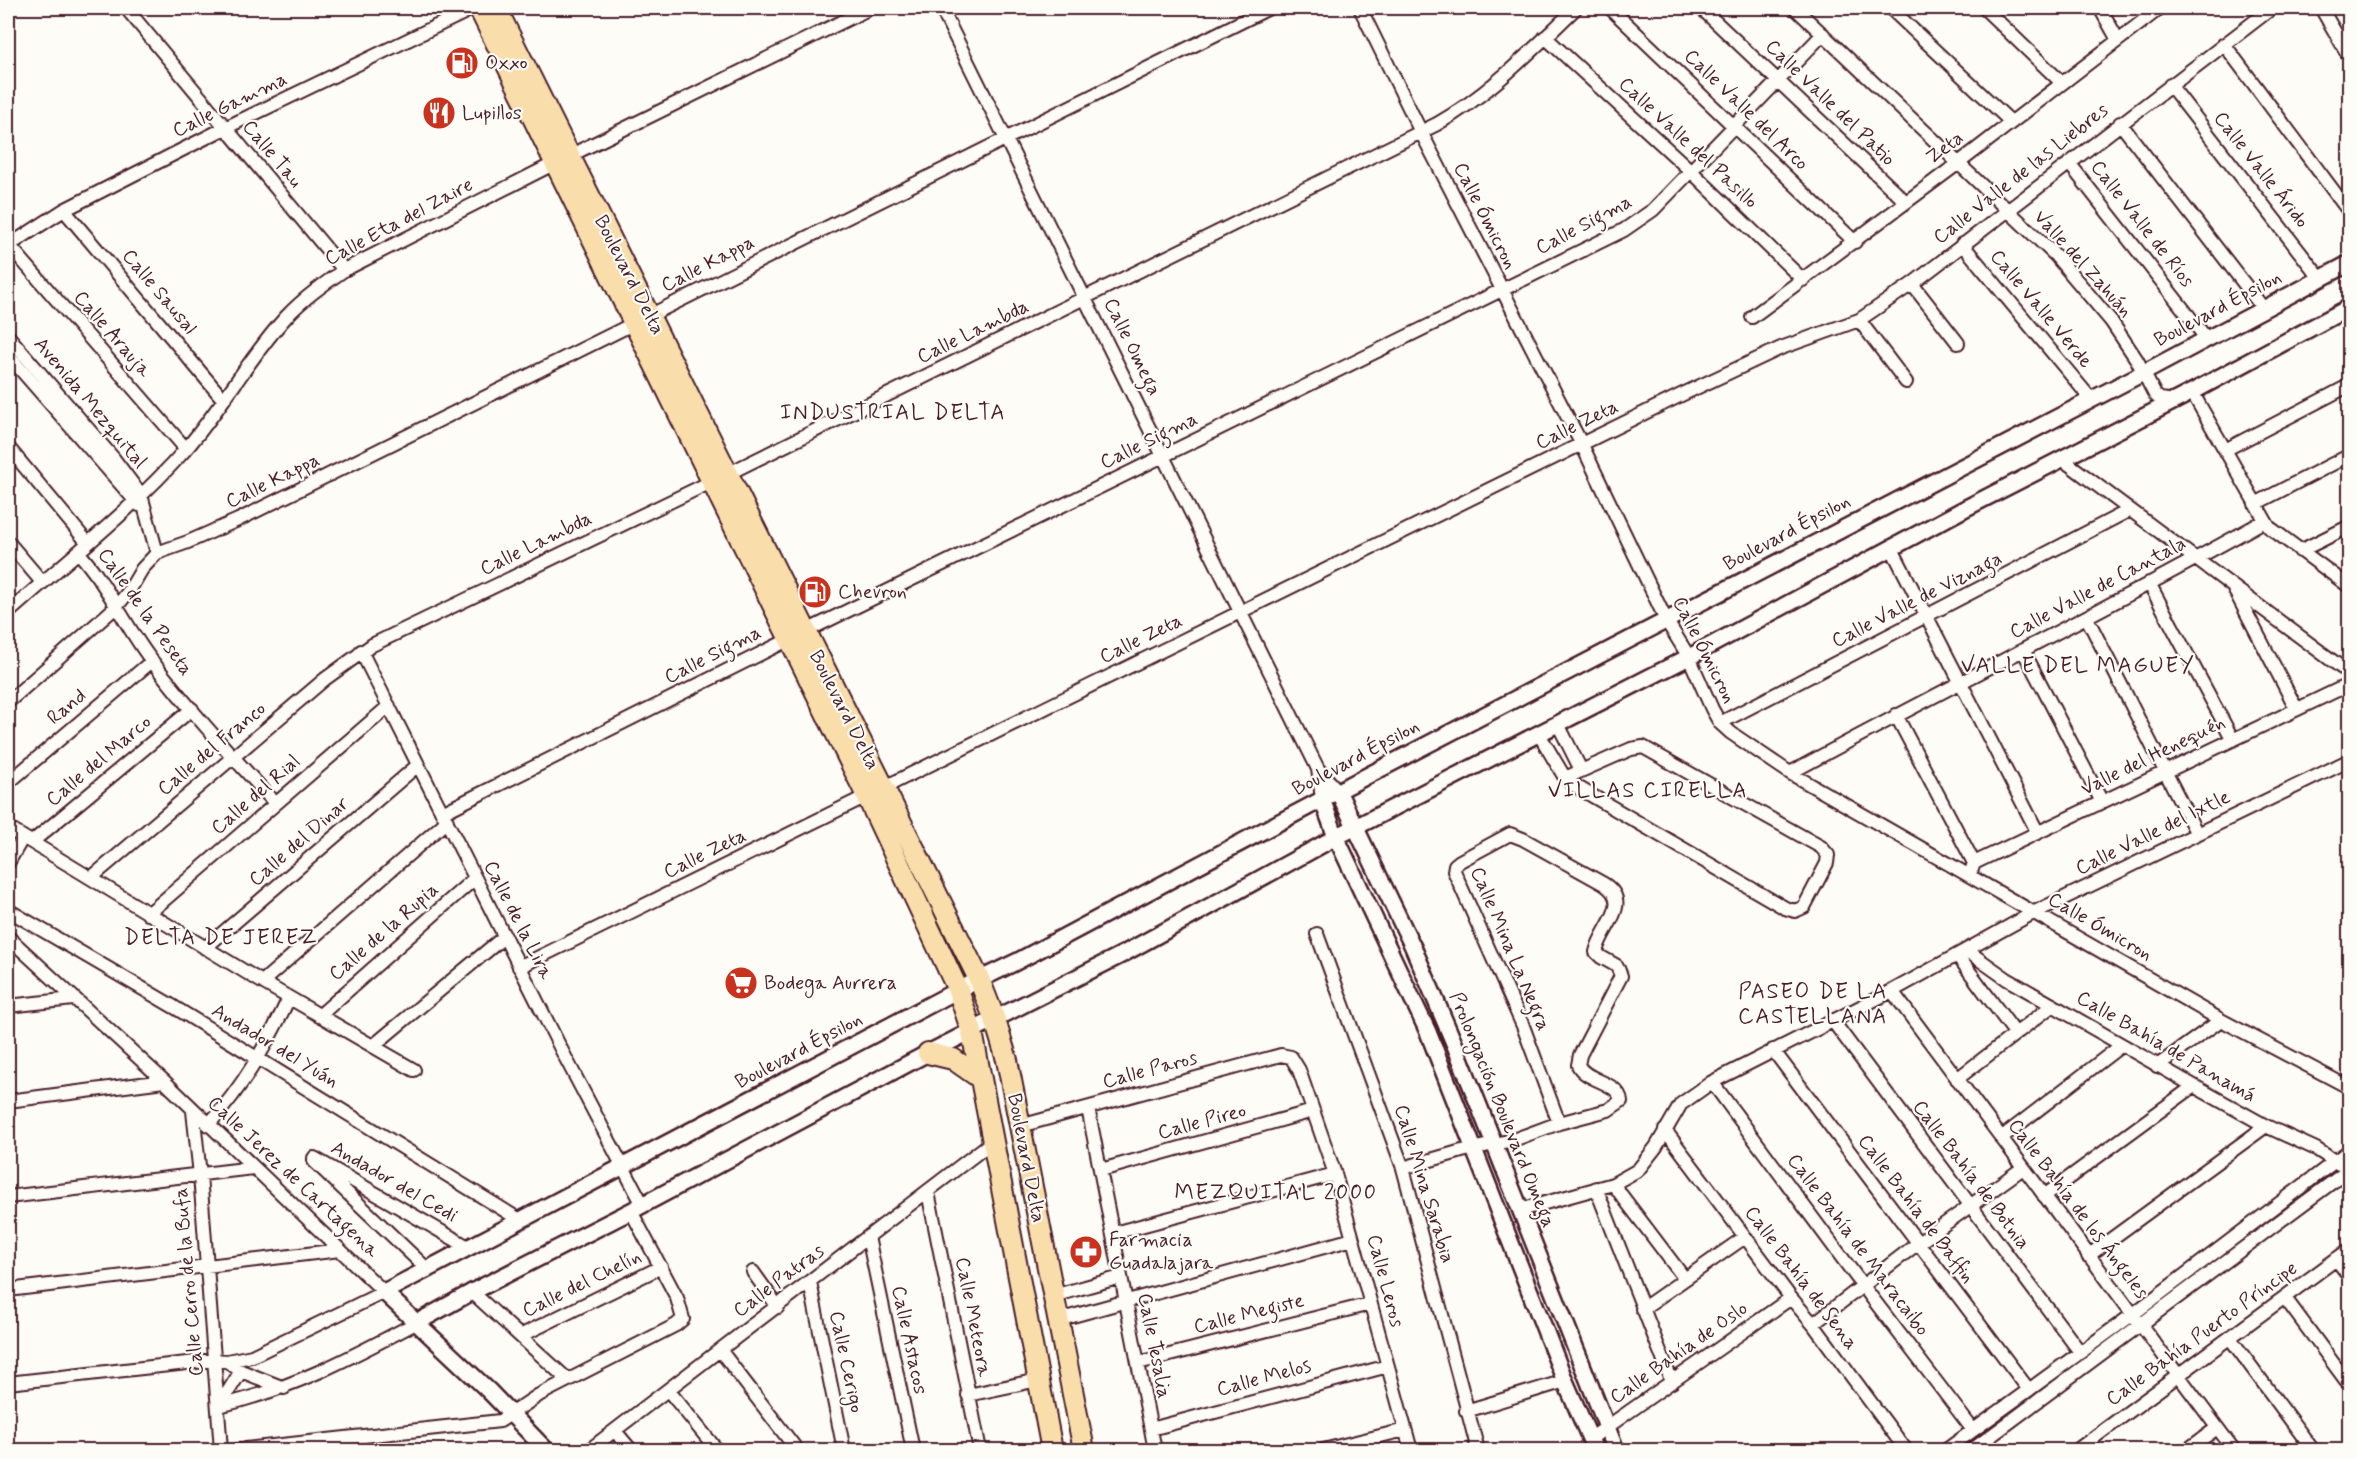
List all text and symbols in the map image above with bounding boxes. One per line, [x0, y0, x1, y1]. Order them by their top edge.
street label: Calle Valle del Patio [1759, 34, 1901, 172]
street label: Calle Valle del Arco [1678, 43, 1814, 177]
fuel station icon: Oxxo [444, 45, 480, 81]
place label: Oxxo [485, 50, 528, 77]
street label: Calle Gamma [168, 66, 292, 144]
street label: Calle Valle del Pasillo [1612, 71, 1764, 215]
restaurant icon: Lupillos [421, 95, 457, 131]
street label: Calle Valle de las Liebres [1928, 97, 2114, 251]
place label: Lupillos [462, 100, 522, 127]
street label: Calle Valle Árido [2207, 106, 2315, 234]
street label: Calle Tau [236, 114, 308, 194]
street label: Zeta [1921, 125, 1969, 171]
street label: Calle Valle de Ríos [2084, 155, 2200, 293]
street label: Calle Ómicron [1446, 158, 1524, 274]
street label: Calle Eta del Zaire [320, 172, 478, 272]
street label: Calle Sigma [1531, 188, 1638, 263]
street label: Valle del Zahuán [2027, 204, 2139, 324]
street label: Boulevard Delta [587, 211, 671, 339]
street label: Calle Kappa [657, 229, 759, 299]
street label: Calle Sausal [115, 244, 203, 340]
street label: Calle Valle Verde [1983, 244, 2099, 374]
street label: Boulevard Épsilon [2150, 264, 2286, 354]
street label: Calle Arauja [67, 285, 158, 384]
street label: Calle Lambda [913, 293, 1033, 371]
street label: Calle Omega [1095, 294, 1167, 401]
street label: Avenida Mezquital [27, 332, 153, 474]
street label: Calle Zeta [1531, 393, 1623, 457]
district label: INDUSTRIAL DELTA [780, 399, 1006, 427]
street label: Calle Sigma [1096, 406, 1203, 478]
street label: Calle Kappa [221, 447, 325, 515]
street label: Boulevard Épsilon [1719, 488, 1855, 578]
street label: Calle Lambda [476, 505, 596, 583]
street label: Calle Valle de Cantala [2005, 530, 2191, 646]
street label: Calle de la Peseta [91, 543, 199, 681]
street label: Calle Valle de Viznaga [1827, 545, 2008, 656]
fuel station icon: Chevron [797, 574, 833, 610]
place label: Chevron [838, 579, 907, 606]
street label: Calle Ómicron [1665, 592, 1743, 708]
street label: Calle Zeta [1095, 607, 1187, 671]
street label: Calle Sigma [660, 619, 767, 693]
street label: Boulevard Delta [802, 646, 886, 774]
district label: VALLE DEL MAGUEY [1961, 652, 2195, 680]
street label: Rand [42, 683, 92, 731]
street label: Calle del Franco [152, 696, 272, 802]
street label: Calle del Marco [41, 709, 157, 813]
street label: Valle del Henequén [2076, 709, 2230, 803]
street label: Boulevard Épsilon [1288, 713, 1424, 803]
street label: Calle del Rial [206, 749, 306, 841]
district label: VILLAS CIRELLA [1548, 777, 1748, 805]
street label: Calle Valle del Ixtle [2071, 784, 2235, 882]
street label: Calle del Dinar [243, 791, 355, 893]
street label: Calle Zeta [659, 822, 751, 886]
street label: Calle de la Lira [477, 856, 560, 985]
street label: Calle Mina La Negra [1461, 863, 1557, 1036]
street label: Calle de la Rupia [323, 877, 445, 987]
street label: Calle Ómicron [2043, 886, 2157, 968]
district label: DELTA DE JEREZ [124, 924, 318, 952]
supermarket icon: Bodega Aurrera [723, 965, 759, 1001]
place label: Bodega Aurrera [764, 970, 897, 998]
district label: PASEO DE LA CASTELLANA [1738, 978, 1888, 1031]
street label: Calle Bahía de Panamá [2071, 985, 2261, 1109]
street label: Prolongación Boulevard Omega [1440, 988, 1562, 1233]
street label: Andador del Yuán [206, 997, 344, 1095]
street label: Boulevard Épsilon [731, 1006, 867, 1096]
street label: Calle Paros [1100, 1044, 1201, 1096]
street label: Calle Jerez de Cartagena [200, 1090, 385, 1266]
street label: Boulevard Delta [1000, 1091, 1052, 1225]
street label: Calle Bahía de Botnia [1906, 1095, 2036, 1255]
street label: Calle Pireo [1155, 1097, 1249, 1147]
street label: Calle Mina Sarabia [1387, 1101, 1461, 1267]
street label: Calle Bahía de los Ángeles [2000, 1113, 2155, 1306]
street label: Calle Bahía de Baffin [1851, 1129, 1981, 1289]
street label: Andador del Cedi [326, 1135, 462, 1229]
street label: Calle Bahía de Maracaibo [1780, 1148, 1936, 1342]
district label: MEZQUITAL 2000 [1174, 1179, 1378, 1207]
street label: Calle Cerro de la Bufa [167, 1187, 211, 1377]
street label: Calle Bahía de Sena [1738, 1200, 1864, 1356]
place label: Farmacia Guadalajara [1109, 1227, 1214, 1277]
street label: Calle Leros [1360, 1232, 1410, 1331]
pharmacy icon: Farmacia Guadalajara [1068, 1234, 1104, 1270]
street label: Calle Patras [728, 1238, 830, 1324]
street label: Calle del Chelín [518, 1244, 646, 1324]
street label: Calle Meteora [948, 1255, 998, 1380]
street label: Calle Bahía Puerto Príncipe [2101, 1255, 2303, 1413]
street label: Calle Astacos [884, 1283, 934, 1397]
street label: Calle Megiste [1191, 1287, 1308, 1343]
street label: Calle Tesalia [1131, 1291, 1177, 1401]
street label: Calle Bahía de Oslo [1605, 1295, 1753, 1411]
street label: Calle Cerigo [821, 1309, 870, 1416]
street label: Calle Melos [1214, 1352, 1314, 1404]

